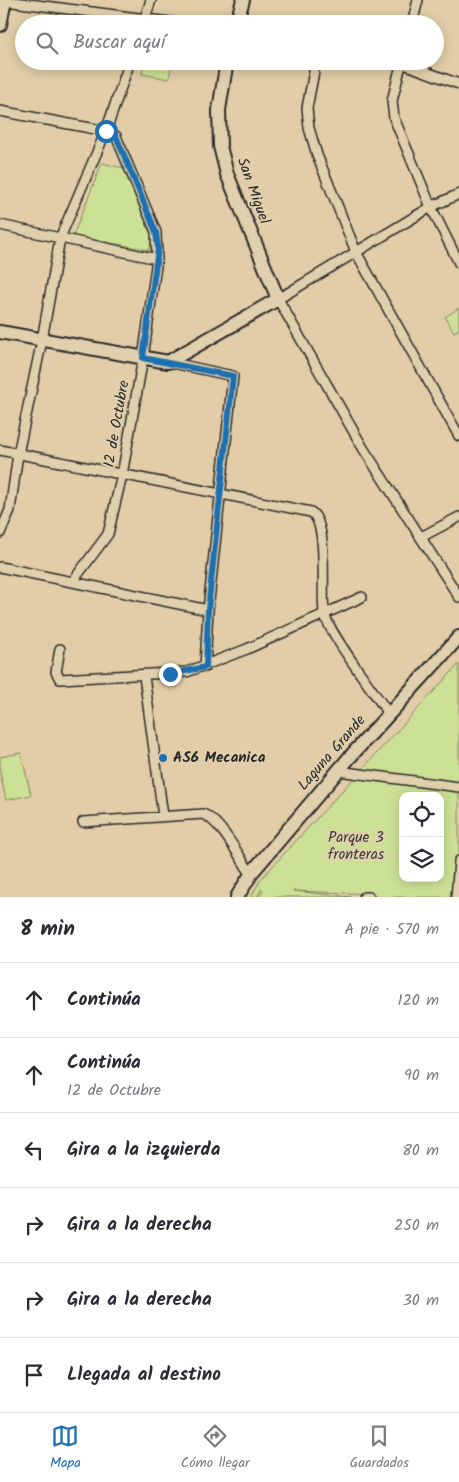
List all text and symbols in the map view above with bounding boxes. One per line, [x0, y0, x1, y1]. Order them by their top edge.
search box [15, 15, 444, 70]
text: Buscar aquí [73, 28, 165, 58]
icon: search [33, 29, 61, 57]
route start [95, 120, 118, 143]
street label: San Miguel [230, 154, 276, 228]
street label: 12 de Octubre [98, 378, 137, 469]
route end [159, 663, 182, 686]
street label: Laguna Grande [292, 709, 372, 796]
place label: AS6 Mecanica [173, 746, 266, 770]
marker: AS6 Mecanica [157, 752, 169, 764]
map controls [399, 792, 444, 882]
button: locate [399, 792, 444, 837]
park label: Parque 3 fronteras [328, 826, 385, 867]
button: layers [399, 837, 444, 882]
text: 8 min [20, 913, 75, 946]
text: A pie · 570 m [344, 917, 439, 942]
text: Continúa [67, 985, 141, 1015]
icon: ahead [20, 986, 48, 1014]
text: 120 m [398, 988, 439, 1013]
text: Continúa [67, 1048, 141, 1078]
icon: ahead [20, 1061, 48, 1089]
text: 90 m [404, 1063, 439, 1088]
text: 12 de Octubre [67, 1078, 161, 1103]
text: Gira a la izquierda [67, 1135, 220, 1165]
icon: left [20, 1136, 48, 1164]
text: 80 m [402, 1138, 439, 1163]
text: Gira a la derecha [67, 1210, 212, 1240]
icon: right [20, 1211, 48, 1239]
text: 250 m [394, 1213, 439, 1238]
text: Gira a la derecha [67, 1285, 212, 1315]
icon: right [20, 1286, 48, 1314]
text: 30 m [403, 1288, 439, 1313]
text: Llegada al destino [67, 1360, 221, 1390]
icon: arrive [20, 1361, 48, 1389]
tab: Mapa [50, 1422, 81, 1474]
tab: Cómo llegar [181, 1422, 250, 1474]
tab: Guardados [350, 1422, 409, 1474]

